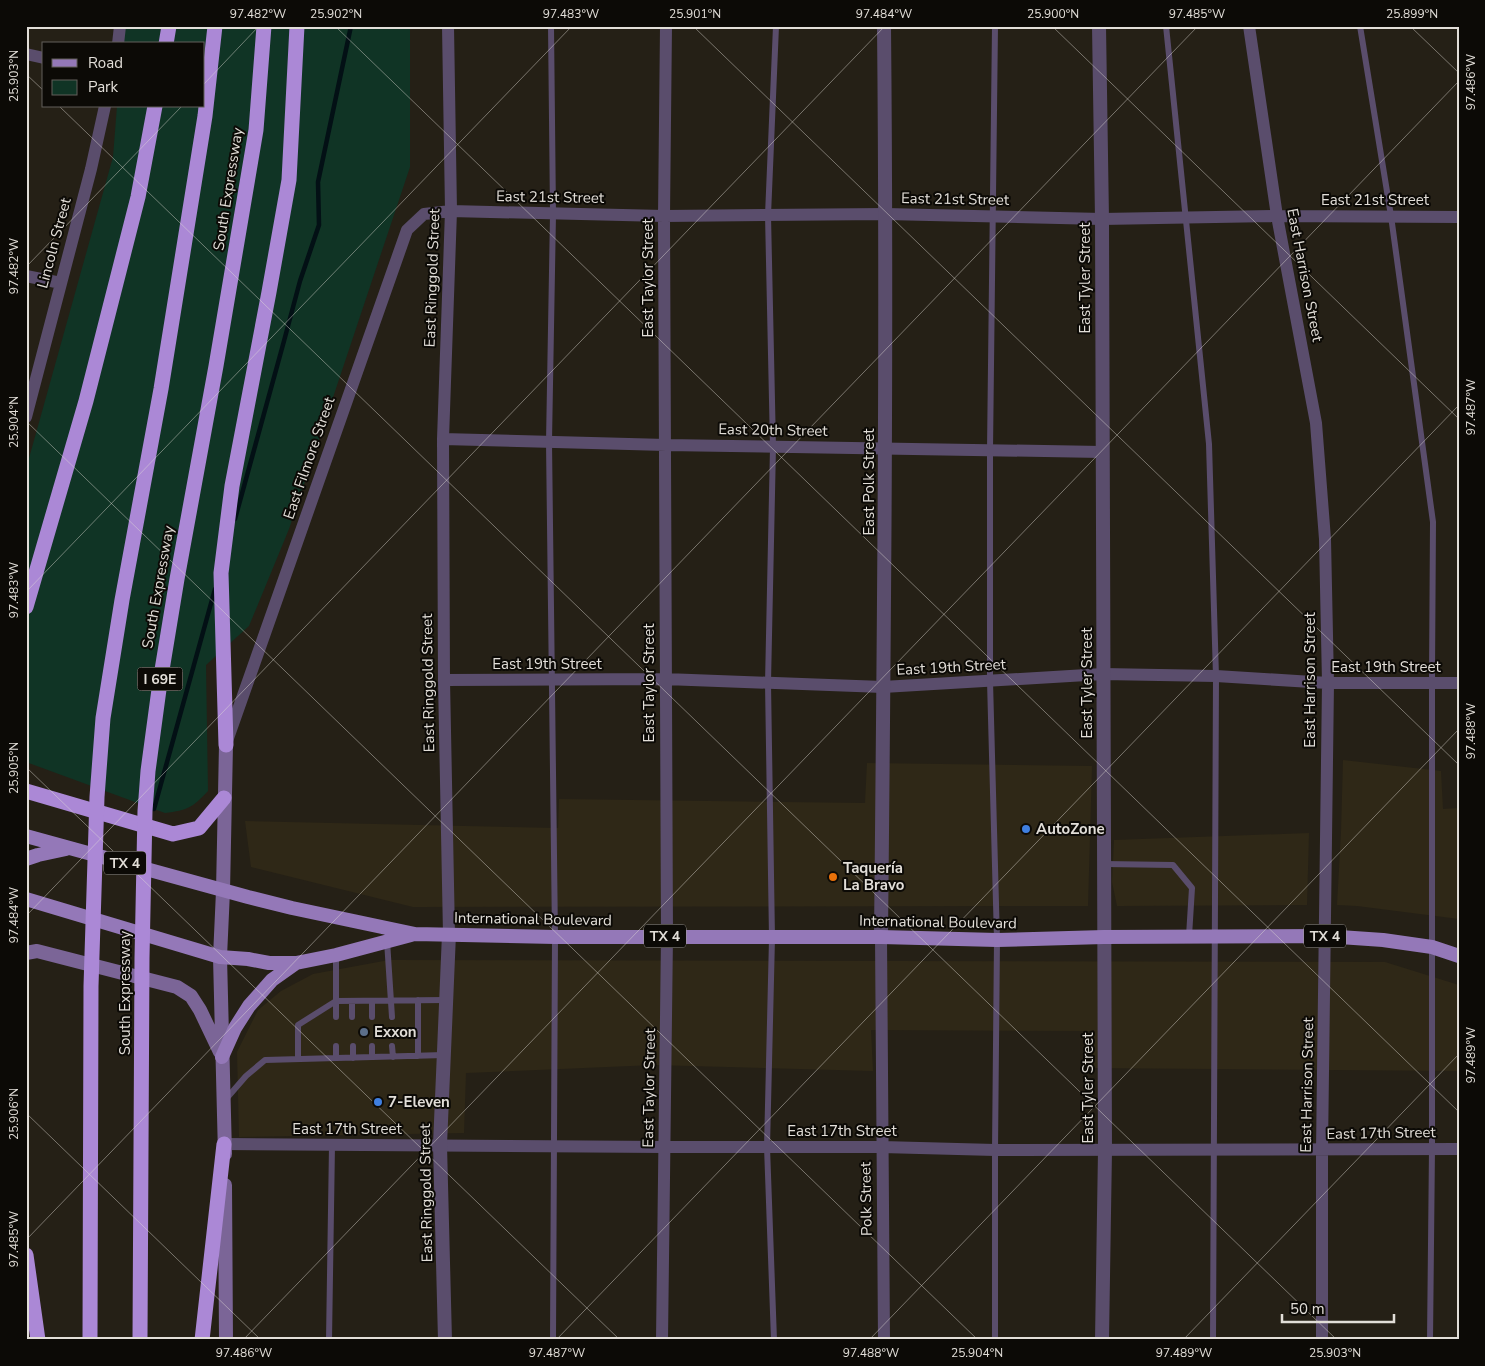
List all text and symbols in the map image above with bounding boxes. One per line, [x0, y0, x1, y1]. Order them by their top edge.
text: 97.482°W [230, 6, 286, 22]
text: 25.902°N [310, 6, 362, 22]
text: 97.483°W [543, 6, 599, 22]
text: 25.901°N [669, 6, 721, 22]
text: 97.484°W [856, 6, 912, 22]
text: 25.900°N [1027, 6, 1079, 22]
text: 97.485°W [1169, 6, 1225, 22]
text: 25.899°N [1386, 6, 1438, 22]
legend [42, 42, 205, 108]
text: 25.903°N [6, 50, 22, 102]
text: Road [88, 53, 123, 73]
text: 97.486°W [1463, 54, 1479, 110]
text: Park [88, 77, 118, 97]
street label: South Expressway [208, 126, 248, 252]
street label: East 21st Street [496, 186, 605, 208]
street label: East 21st Street [901, 188, 1010, 210]
street label: East 21st Street [1321, 190, 1430, 210]
street label: Lincoln Street [32, 195, 76, 291]
street label: East Harrison Street [1282, 207, 1328, 344]
street label: East Ringgold Street [420, 208, 444, 348]
street label: East Taylor Street [638, 218, 658, 338]
street label: East Tyler Street [1075, 222, 1095, 334]
text: 97.482°W [6, 238, 22, 294]
text: 97.487°W [1463, 379, 1479, 435]
street label: East Filmore Street [279, 393, 340, 522]
text: 25.904°N [6, 396, 22, 448]
street label: East 20th Street [718, 419, 829, 441]
street label: East Polk Street [859, 428, 879, 536]
street label: South Expressway [137, 524, 179, 650]
text: 97.483°W [6, 562, 22, 618]
street label: East Harrison Street [1300, 612, 1320, 748]
street label: East Ringgold Street [417, 613, 439, 752]
street label: East Taylor Street [639, 623, 659, 743]
street label: East Tyler Street [1077, 627, 1097, 739]
street label: East 19th Street [492, 654, 602, 674]
street label: East 19th Street [896, 654, 1007, 680]
street label: East 19th Street [1331, 657, 1441, 677]
road number: I 69E [138, 668, 182, 691]
text: 97.488°W [1463, 703, 1479, 759]
text: 25.905°N [6, 742, 22, 794]
place label: AutoZone [1036, 819, 1105, 839]
marker: AutoZone [1020, 823, 1032, 835]
road number: TX 4 [104, 851, 146, 874]
place label: Taquería La Bravo [843, 858, 905, 895]
marker: Taquería La Bravo [827, 871, 839, 883]
text: 97.484°W [6, 887, 22, 943]
street label: International Boulevard [454, 908, 612, 930]
street label: International Boulevard [859, 911, 1017, 933]
road number: TX 4 [644, 924, 686, 948]
road number: TX 4 [1304, 924, 1346, 948]
street label: South Expressway [115, 930, 135, 1055]
street label: East Harrison Street [1296, 1016, 1318, 1153]
place label: Exxon [374, 1022, 417, 1042]
marker: Exxon [358, 1026, 370, 1038]
text: 97.489°W [1463, 1027, 1479, 1083]
street label: East Taylor Street [638, 1028, 660, 1148]
street label: East Tyler Street [1078, 1032, 1098, 1144]
text: 25.906°N [6, 1088, 22, 1140]
place label: 7-Eleven [388, 1092, 450, 1112]
marker: 7-Eleven [372, 1096, 384, 1108]
street label: East 17th Street [292, 1119, 402, 1139]
street label: East 17th Street [787, 1121, 897, 1141]
street label: East 17th Street [1326, 1122, 1437, 1144]
street label: East Ringgold Street [415, 1123, 437, 1262]
street label: Polk Street [855, 1161, 877, 1236]
text: 97.485°W [6, 1211, 22, 1267]
scale bar [1282, 1291, 1395, 1323]
text: 50 m [1290, 1299, 1325, 1319]
text: 97.486°W [216, 1345, 272, 1361]
text: 97.487°W [529, 1345, 585, 1361]
text: 97.488°W [843, 1345, 899, 1361]
text: 25.904°N [951, 1345, 1003, 1361]
text: 97.489°W [1156, 1345, 1212, 1361]
text: 25.903°N [1309, 1345, 1361, 1361]

